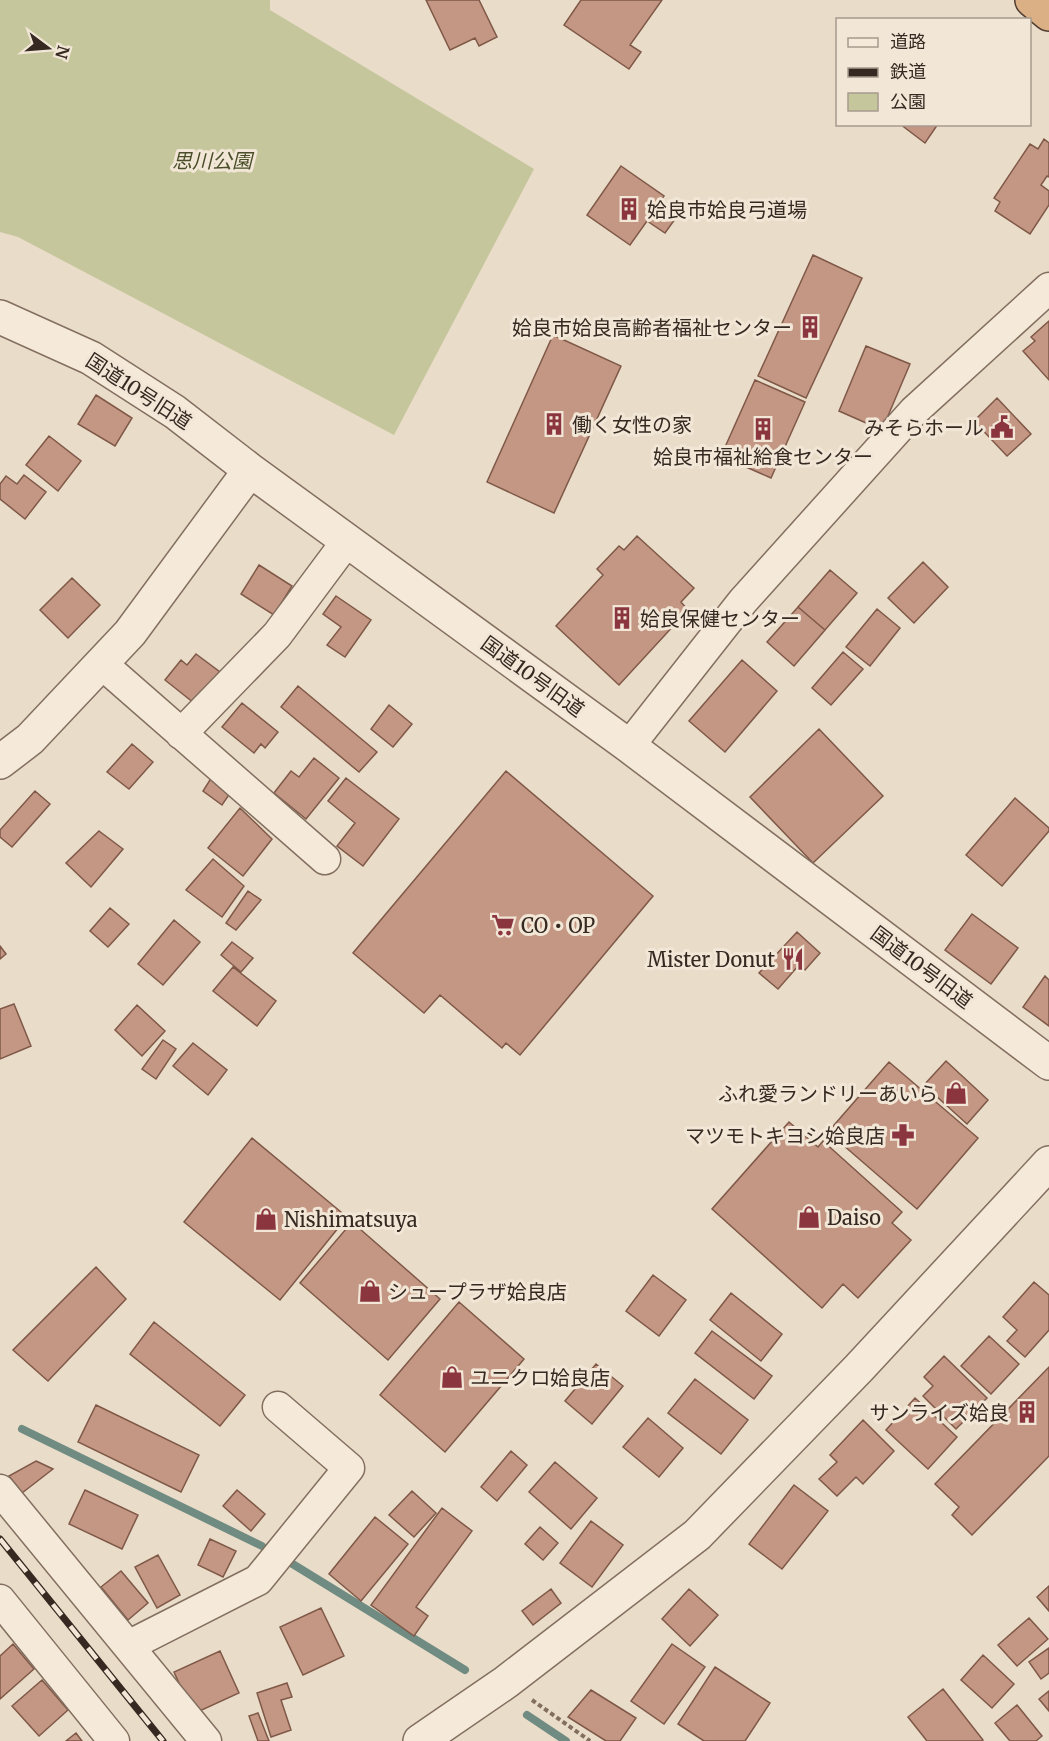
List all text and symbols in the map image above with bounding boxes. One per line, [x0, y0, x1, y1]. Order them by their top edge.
north arrow [18, 18, 78, 78]
legend [836, 18, 1031, 126]
text: 道路 [890, 30, 926, 53]
text: N [51, 43, 74, 61]
text: 鉄道 [890, 60, 926, 83]
text: 公園 [890, 90, 926, 113]
park label: 思川公園 [172, 148, 255, 173]
building icon: 姶良市姶良弓道場 [616, 196, 642, 222]
place label: 姶良市姶良弓道場 [647, 197, 807, 222]
building icon: 姶良市姶良高齢者福祉センター [797, 314, 823, 340]
place label: 姶良市姶良高齢者福祉センター [512, 315, 792, 340]
street label: 国道10号旧道 [81, 348, 197, 434]
building icon: 働く女性の家 [541, 411, 567, 437]
place label: 働く女性の家 [572, 412, 692, 437]
public building icon: みそらホール [989, 414, 1015, 440]
place label: みそらホール [864, 415, 984, 440]
building icon: 姶良市福祉給食センター [750, 416, 776, 442]
place label: 姶良市福祉給食センター [653, 444, 873, 469]
building icon: 姶良保健センター [609, 605, 635, 631]
place label: 姶良保健センター [640, 606, 800, 631]
street label: 国道10号旧道 [477, 630, 589, 722]
supermarket icon: CO・OP [490, 912, 516, 938]
place label: CO・OP [521, 913, 595, 938]
street label: 国道10号旧道 [866, 921, 978, 1013]
restaurant icon: Mister Donut [780, 946, 806, 972]
place label: Mister Donut [647, 947, 775, 972]
shop icon: ふれ愛ランドリーあいら [943, 1080, 969, 1106]
place label: ふれ愛ランドリーあいら [718, 1081, 938, 1106]
pharmacy icon: マツモトキヨシ姶良店 [890, 1122, 916, 1148]
place label: マツモトキヨシ姶良店 [685, 1123, 885, 1148]
shop icon: Daiso [796, 1204, 822, 1230]
place label: Daiso [827, 1205, 881, 1230]
shop icon: Nishimatsuya [253, 1206, 279, 1232]
place label: Nishimatsuya [284, 1207, 418, 1232]
shop icon: シュープラザ姶良店 [357, 1278, 383, 1304]
place label: シュープラザ姶良店 [388, 1279, 567, 1304]
shop icon: ユニクロ姶良店 [439, 1364, 465, 1390]
place label: ユニクロ姶良店 [470, 1365, 610, 1390]
building icon: サンライズ姶良 [1014, 1399, 1040, 1425]
place label: サンライズ姶良 [870, 1400, 1009, 1425]

